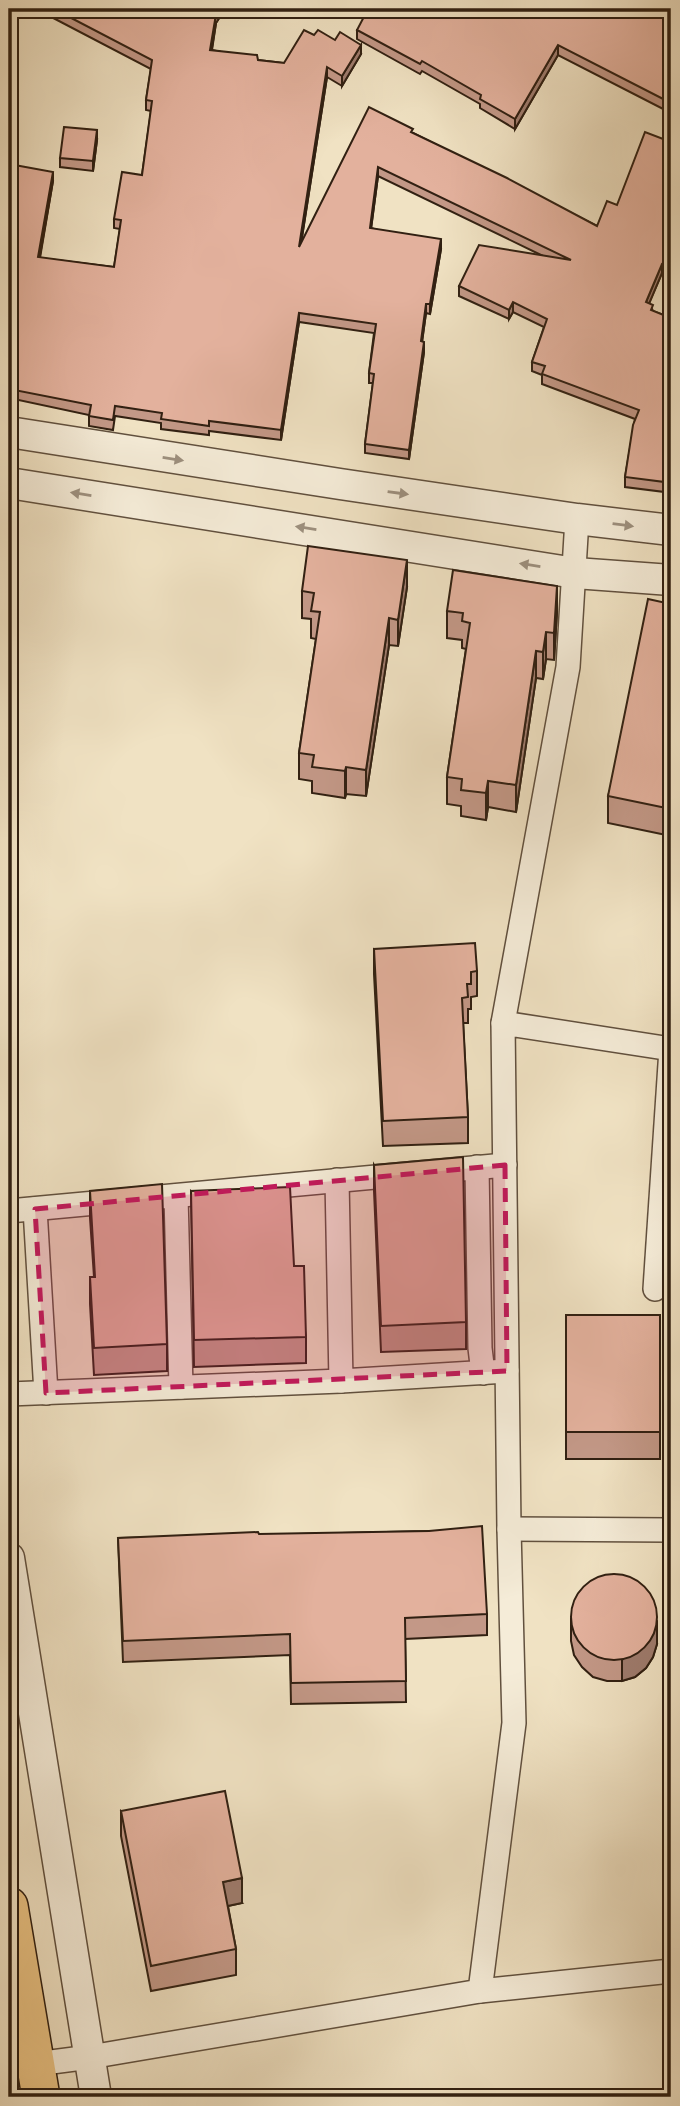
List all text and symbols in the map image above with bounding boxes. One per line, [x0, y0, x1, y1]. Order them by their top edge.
one-way arrow [162, 453, 184, 464]
one-way arrow [70, 488, 92, 499]
one-way arrow [387, 488, 409, 499]
one-way arrow [612, 519, 634, 530]
one-way arrow [295, 522, 317, 533]
one-way arrow [519, 559, 541, 570]

